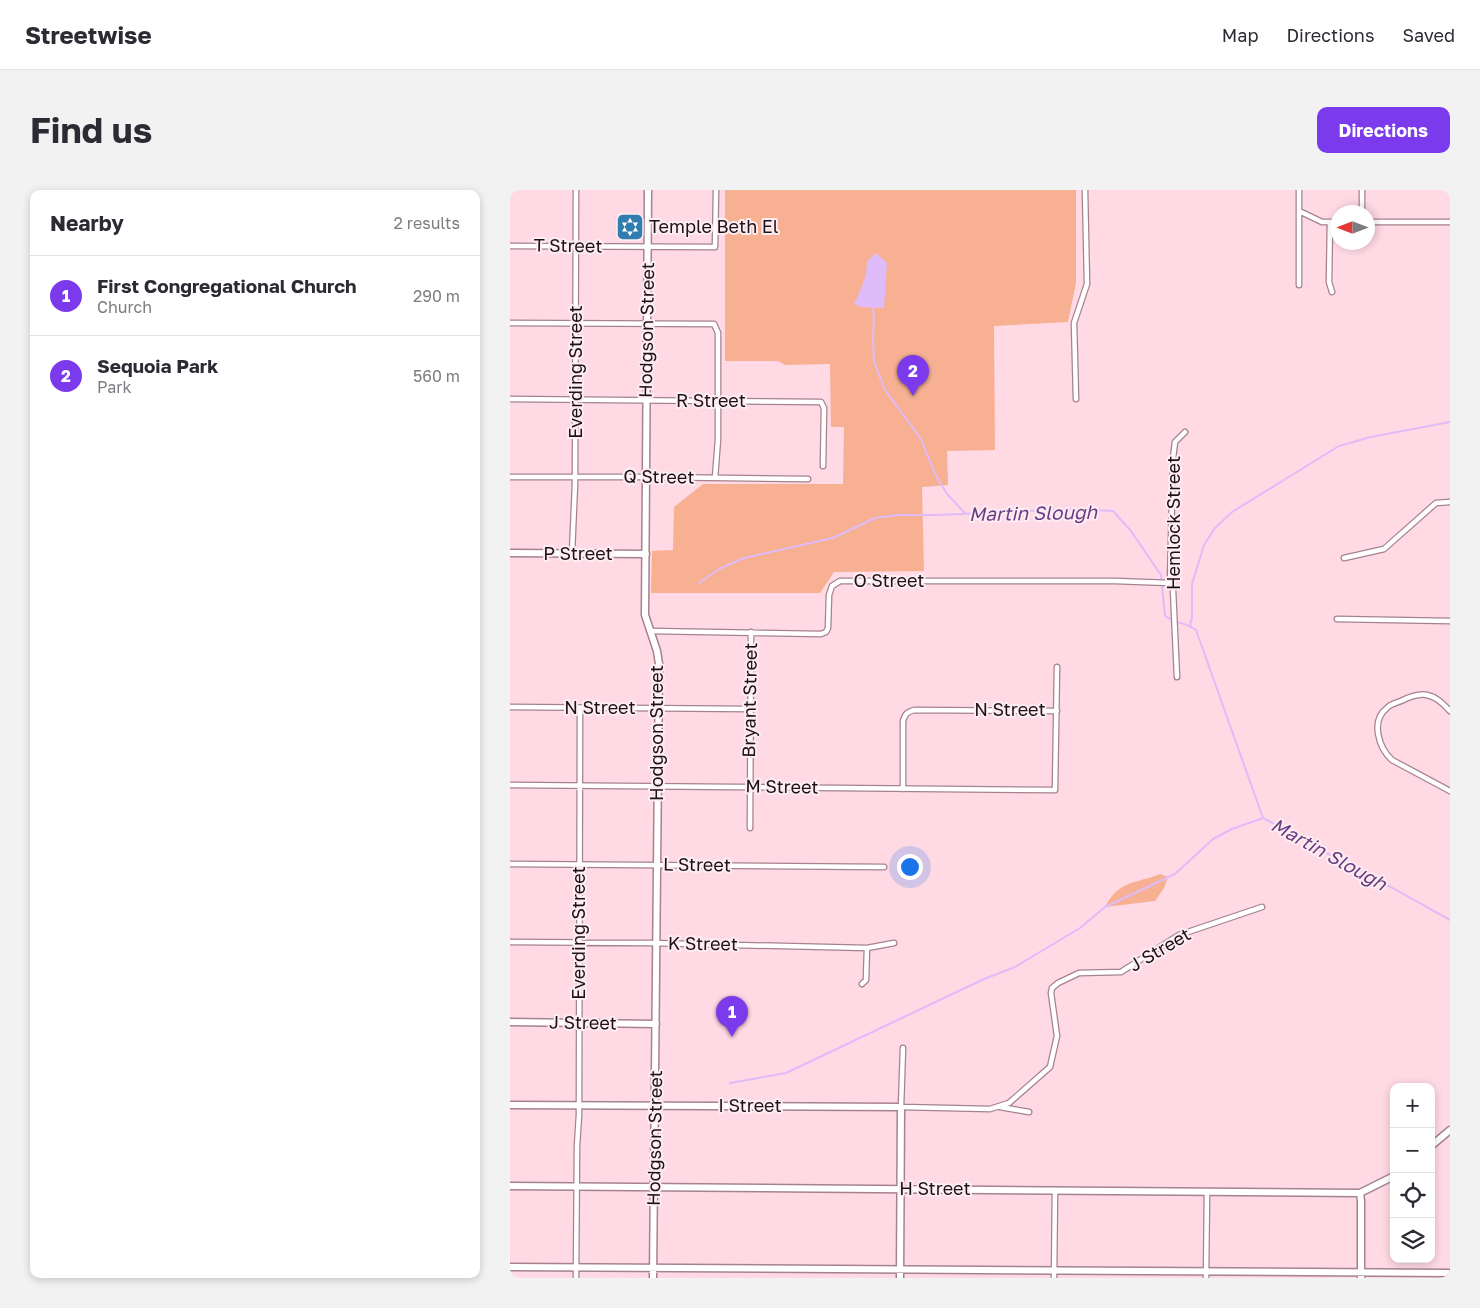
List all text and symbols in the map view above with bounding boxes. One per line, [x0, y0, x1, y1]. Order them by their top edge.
text: Streetwise [25, 20, 152, 49]
text: Map [1222, 24, 1258, 46]
text: Directions [1286, 24, 1374, 46]
text: Saved [1402, 24, 1455, 46]
button: Directions [1317, 107, 1450, 153]
text: Find us [30, 109, 152, 151]
north arrow [1330, 205, 1375, 250]
text: Nearby [50, 210, 124, 236]
synagogue icon: Temple Beth El [615, 212, 645, 242]
text: 2 results [394, 213, 460, 233]
place label: Temple Beth El [649, 215, 779, 237]
street label: T Street [533, 233, 603, 257]
street label: Hodgson Street [634, 262, 658, 398]
text: First Congregational Church [97, 274, 357, 297]
text: 1 [62, 286, 70, 306]
text: 290 m [413, 286, 460, 306]
text: Church [97, 297, 152, 317]
street label: Everding Street [564, 305, 586, 439]
text: Sequoia Park [97, 354, 218, 377]
pin: 2 [897, 355, 929, 396]
text: 2 [61, 366, 71, 386]
text: 560 m [413, 366, 460, 386]
text: Park [97, 377, 132, 397]
street label: R Street [676, 389, 746, 411]
street label: Hemlock Street [1162, 456, 1184, 590]
street label: Q Street [623, 464, 695, 488]
water label: Martin Slough [969, 500, 1099, 525]
street label: P Street [543, 542, 613, 564]
street label: O Street [853, 569, 925, 591]
street label: Bryant Street [737, 642, 761, 758]
street label: Hodgson Street [645, 665, 667, 801]
street label: N Street [564, 696, 636, 718]
street label: N Street [974, 698, 1046, 720]
street label: M Street [745, 774, 819, 798]
water label: Martin Slough [1268, 812, 1392, 895]
street label: L Street [663, 852, 731, 876]
your location [897, 854, 923, 880]
street label: Everding Street [567, 866, 589, 1000]
street label: J Street [1125, 923, 1194, 976]
street label: K Street [668, 931, 738, 955]
pin: 1 [716, 996, 748, 1037]
street label: J Street [549, 1010, 617, 1034]
street label: Hodgson Street [642, 1070, 666, 1206]
map controls [1390, 1083, 1435, 1263]
button: + [1390, 1083, 1435, 1128]
street label: I Street [718, 1094, 782, 1116]
button: − [1390, 1128, 1435, 1173]
button: locate [1390, 1173, 1435, 1218]
street label: H Street [899, 1177, 971, 1199]
button: layers [1390, 1218, 1435, 1263]

